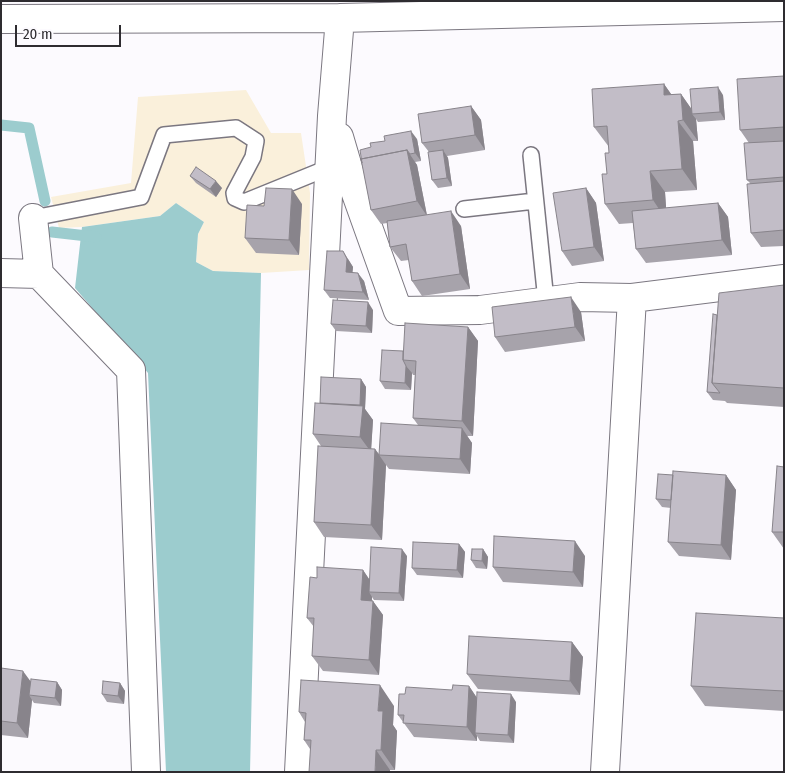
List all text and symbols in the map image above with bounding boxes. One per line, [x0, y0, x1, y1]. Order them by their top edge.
scale bar [18, 15, 124, 47]
text: 20 m [23, 25, 53, 43]

